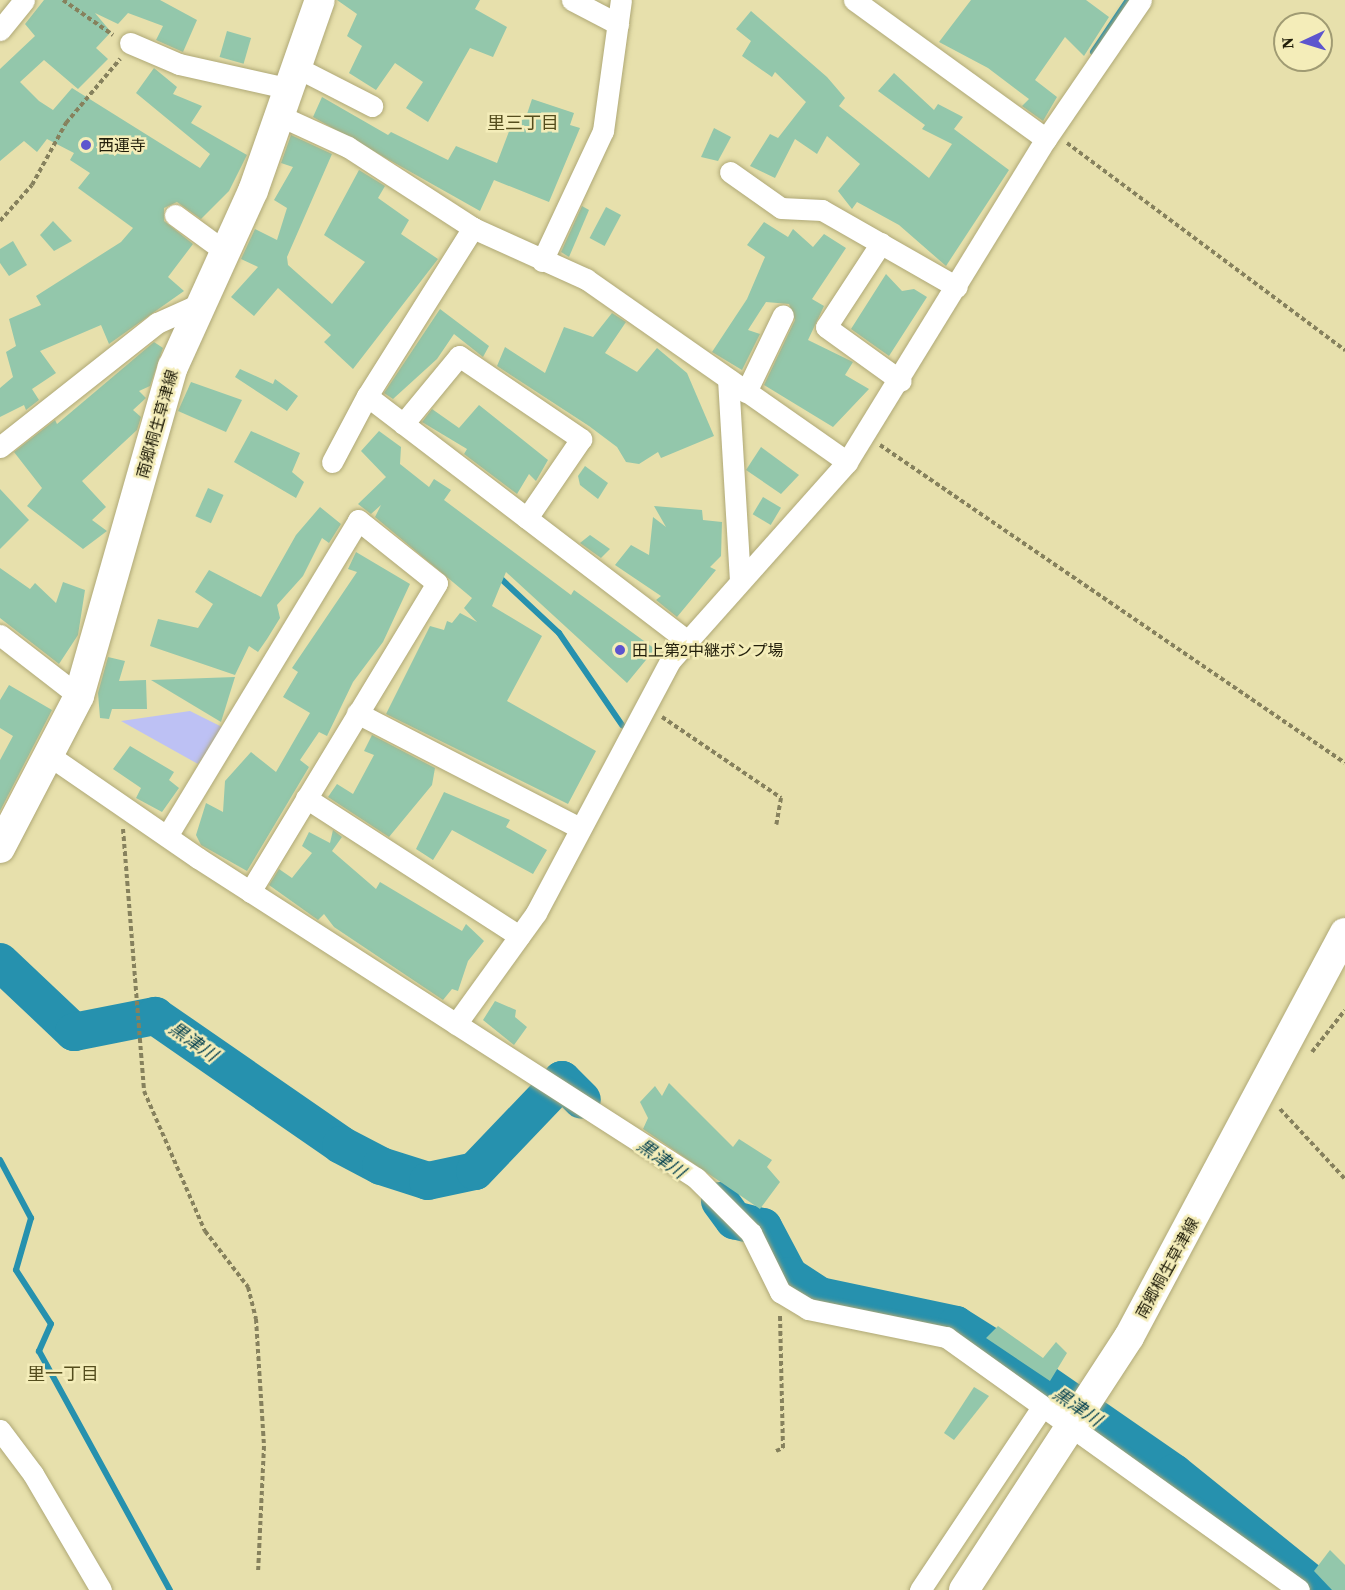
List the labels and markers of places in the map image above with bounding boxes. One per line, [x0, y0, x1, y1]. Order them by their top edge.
place label: 西運寺 [98, 135, 146, 155]
marker: 西運寺 [79, 138, 93, 152]
place label: 田上第2中継ポンプ場 [632, 640, 784, 660]
marker: 田上第2中継ポンプ場 [613, 643, 627, 657]

